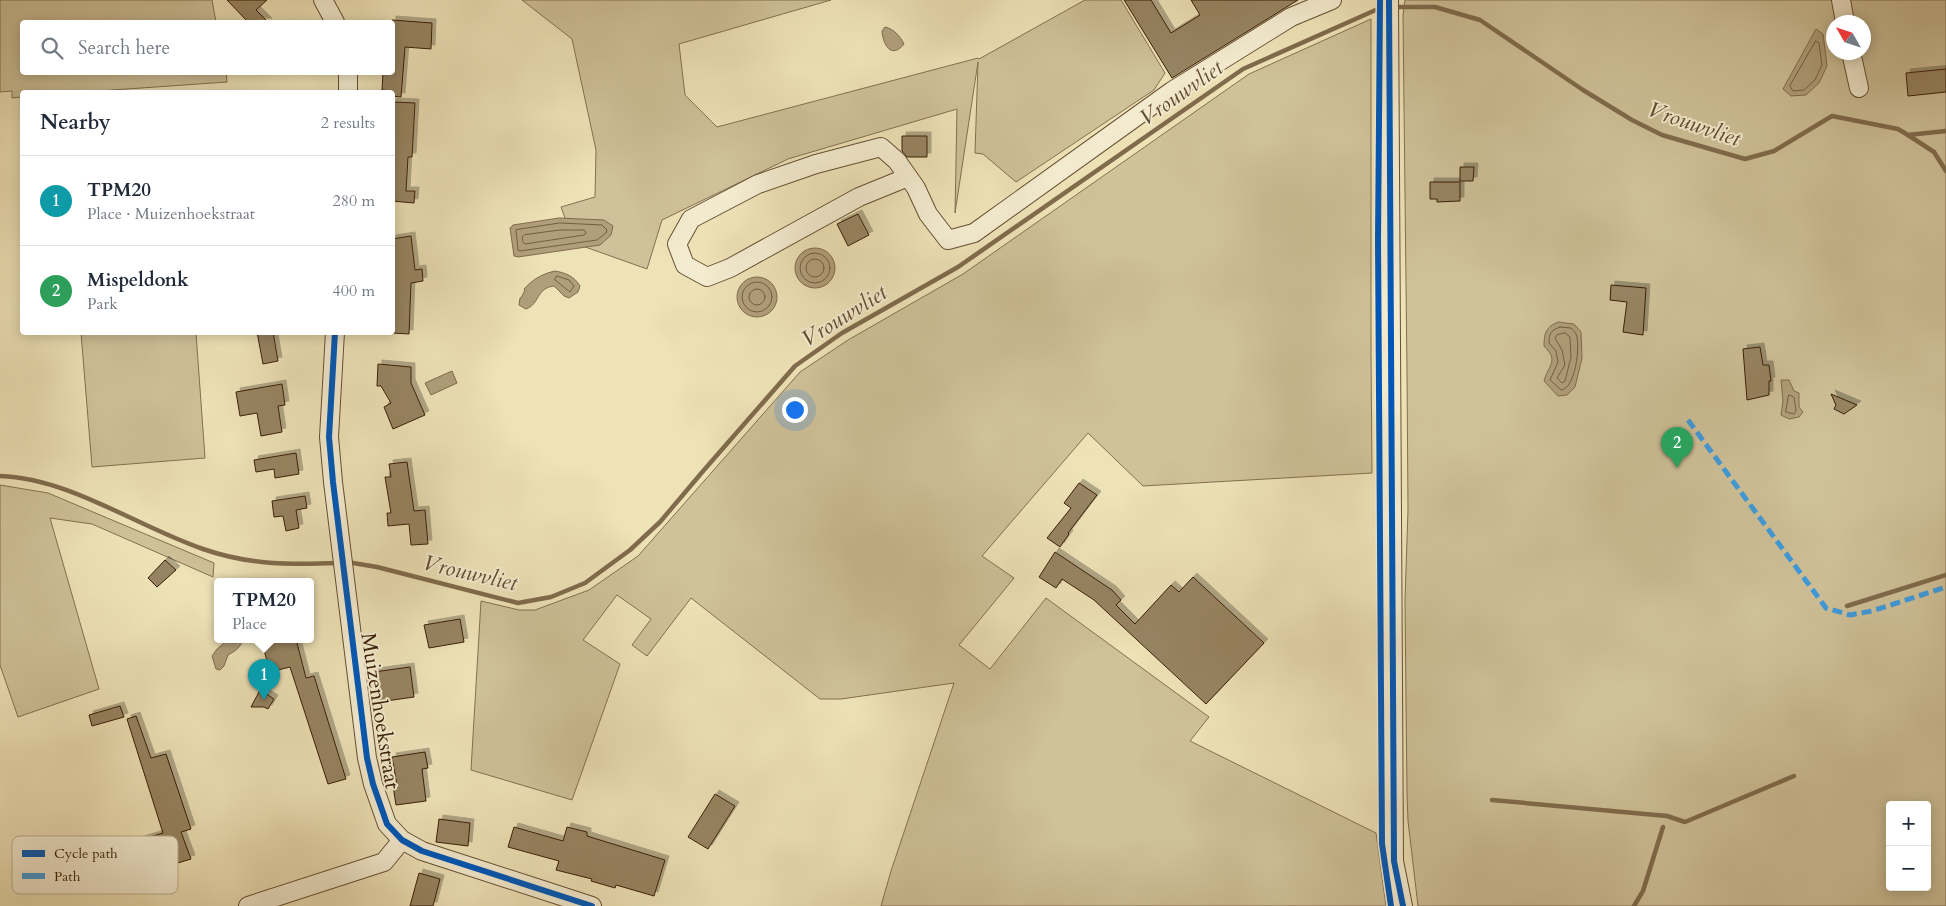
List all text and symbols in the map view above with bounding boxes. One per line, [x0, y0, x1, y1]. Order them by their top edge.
north arrow [1826, 15, 1871, 60]
search box [20, 20, 395, 75]
icon: search [38, 34, 66, 62]
text: Search here [78, 35, 170, 61]
water label: Vrouwvliet [1133, 53, 1230, 133]
water label: Vrouwvliet [1644, 94, 1745, 154]
text: Nearby [40, 108, 111, 137]
text: 2 results [321, 112, 375, 134]
text: TPM20 [87, 177, 151, 203]
text: 1 [52, 190, 60, 212]
text: 280 m [333, 190, 375, 212]
text: Place · Muizenhoekstraat [87, 203, 255, 225]
text: Mispeldonk [87, 267, 189, 293]
water label: Vrouwvliet [795, 277, 893, 354]
text: 2 [52, 280, 60, 302]
text: 400 m [333, 280, 375, 302]
text: Park [87, 293, 118, 315]
your location [782, 397, 808, 423]
pin: 2 [1661, 427, 1693, 468]
water label: Vrouwvliet [420, 548, 521, 599]
popup [214, 578, 314, 643]
text: TPM20 [232, 587, 296, 613]
text: Place [232, 613, 267, 635]
street label: Muizenhoekstraat [353, 631, 407, 792]
pin: 1 [248, 659, 280, 700]
map controls [1886, 801, 1931, 891]
button: + [1886, 801, 1931, 846]
legend [12, 836, 178, 894]
text: Cycle path [54, 844, 118, 863]
button: − [1886, 846, 1931, 891]
text: Path [54, 867, 81, 886]

